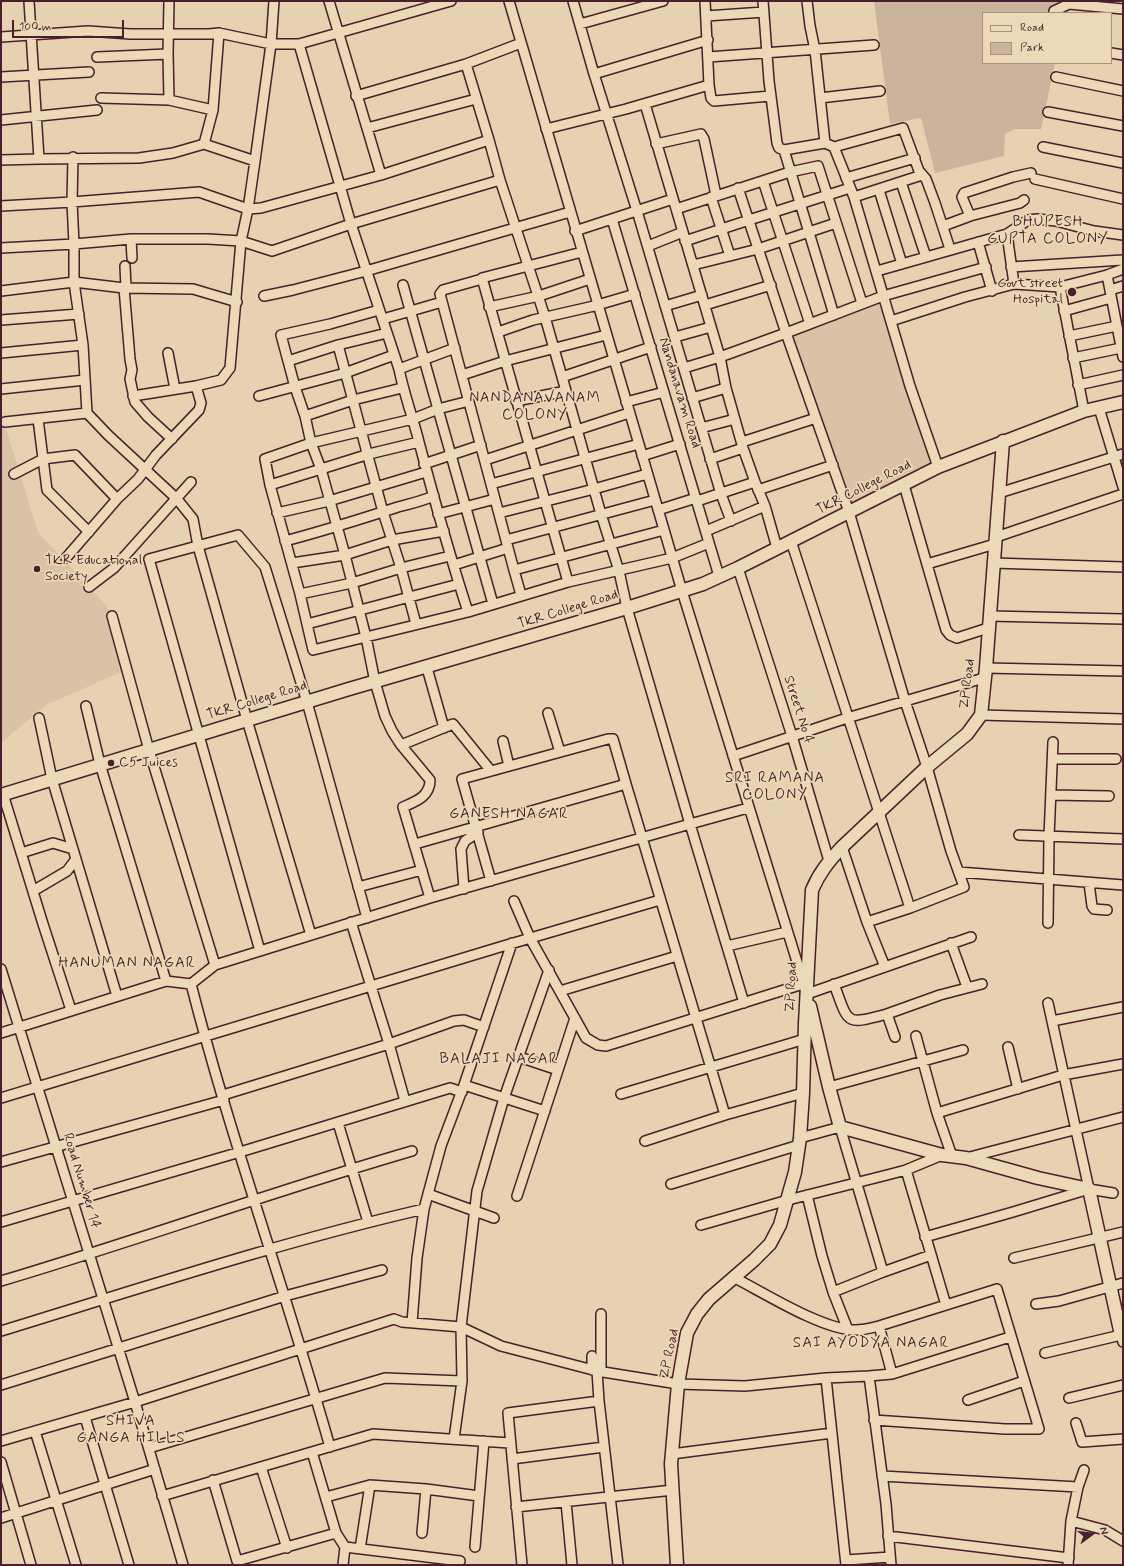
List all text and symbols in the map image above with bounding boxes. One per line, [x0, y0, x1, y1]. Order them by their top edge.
scale bar [14, 12, 126, 38]
legend [982, 12, 1112, 64]
text: 100 m [19, 19, 51, 35]
text: Road [1020, 20, 1044, 36]
text: Park [1020, 40, 1044, 56]
district label: BHUPESH GUPTA COLONY [988, 214, 1108, 249]
place label: Govt street Hospital [997, 276, 1063, 308]
marker: Govt street Hospital [1066, 286, 1078, 298]
street label: Nandanavam Road [654, 336, 704, 450]
district label: NANDANAVANAM COLONY [469, 390, 601, 425]
street label: TKR College Road [814, 457, 914, 519]
place label: TKR Educational Society [45, 553, 142, 586]
marker: TKR Educational Society [32, 564, 42, 574]
street label: TKR College Road [516, 587, 620, 633]
street label: ZP Road [957, 658, 979, 710]
street label: Street No 4 [779, 674, 817, 746]
street label: TKR College Road [205, 678, 309, 724]
place label: C5 Juices [119, 755, 178, 771]
marker: C5 Juices [106, 758, 116, 768]
district label: SRI RAMANA COLONY [725, 770, 825, 805]
district label: GANESH NAGAR [447, 806, 571, 824]
district label: HANUMAN NAGAR [58, 955, 196, 973]
street label: ZP Road [782, 961, 802, 1013]
district label: BALAJI NAGAR [442, 1051, 556, 1069]
street label: Road Number 14 [59, 1131, 103, 1231]
street label: ZP Road [657, 1328, 683, 1380]
district label: SAI AYODYA NAGAR [793, 1335, 949, 1353]
district label: SHIVA GANGA HILLS [77, 1413, 185, 1448]
north arrow [1072, 1514, 1112, 1554]
text: N [1096, 1526, 1111, 1536]

